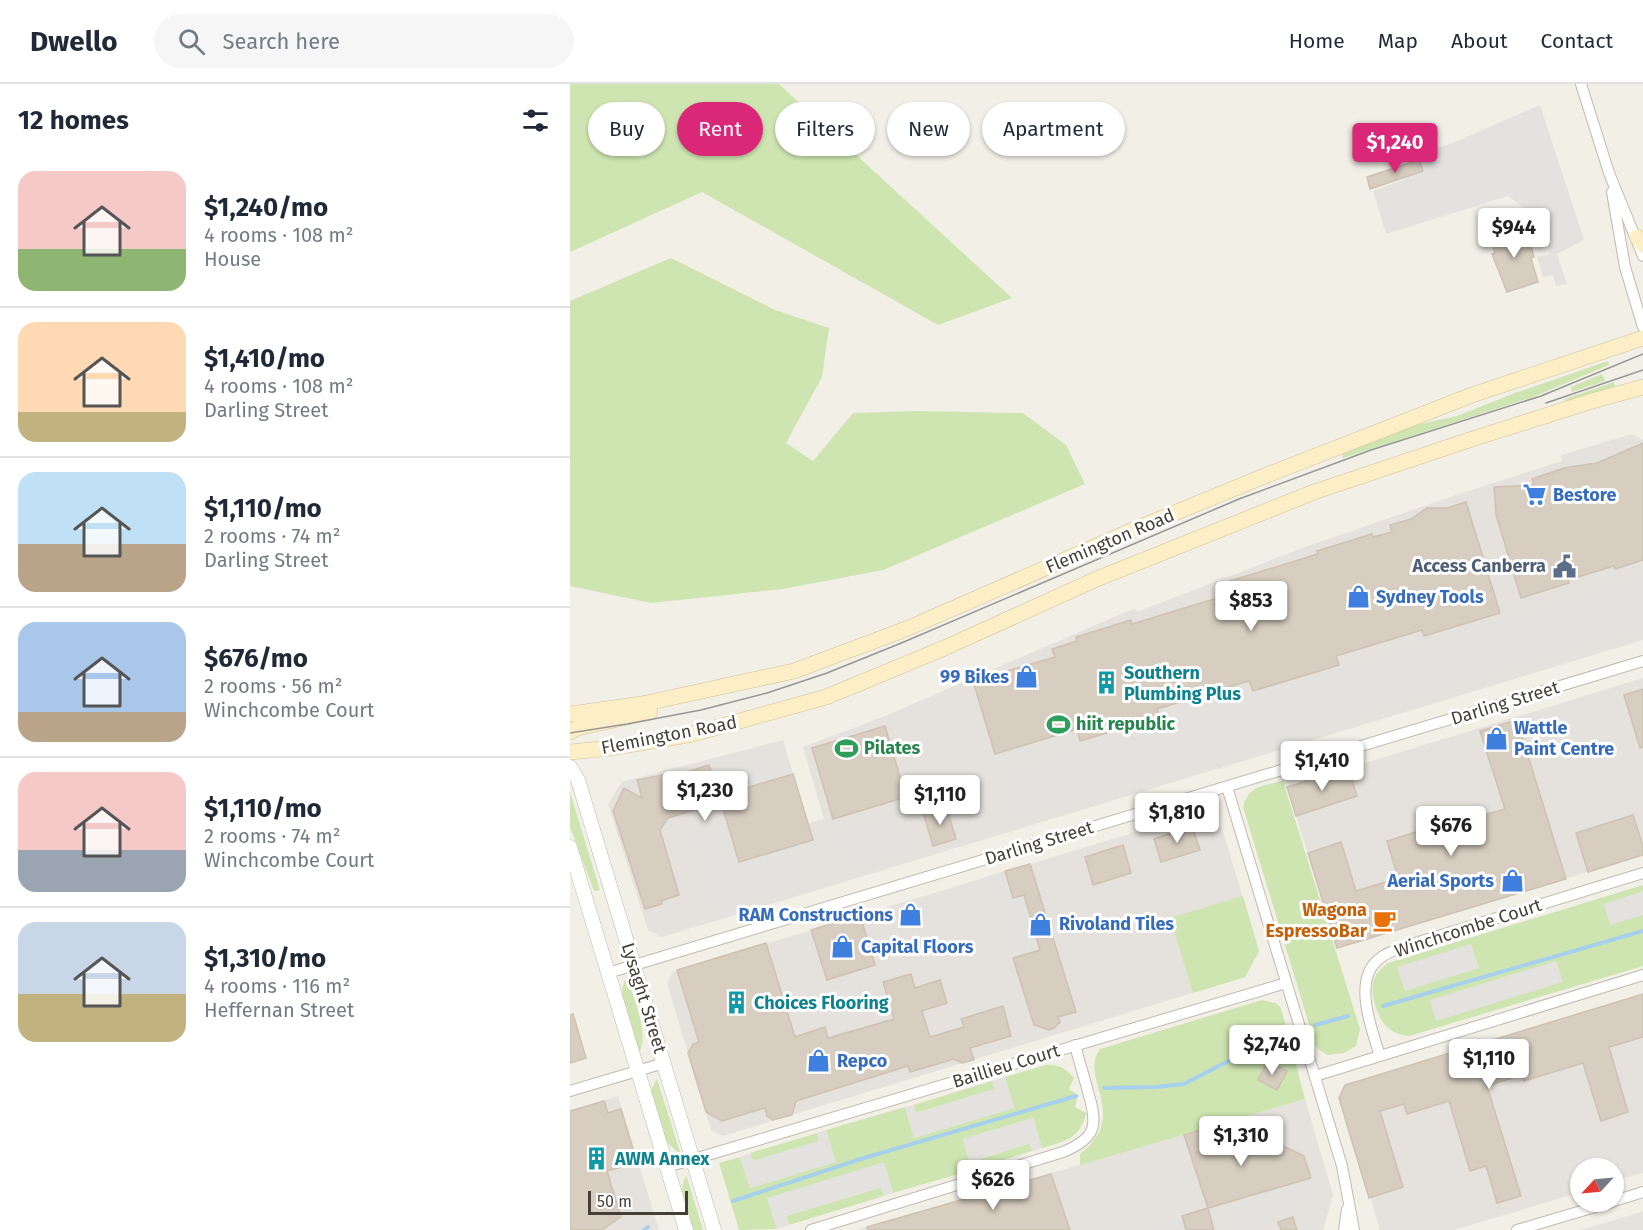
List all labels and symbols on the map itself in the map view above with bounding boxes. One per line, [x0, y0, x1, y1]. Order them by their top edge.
pin: $1,240 [1346, 123, 1444, 174]
pin: $944 [1478, 208, 1550, 259]
supermarket icon: Bestore [1522, 482, 1548, 508]
place label: Bestore [1553, 484, 1617, 506]
street label: Flemington Road [1042, 504, 1178, 578]
public building icon: Access Canberra [1551, 553, 1577, 579]
place label: Access Canberra [1412, 555, 1546, 577]
pin: $853 [1215, 581, 1287, 632]
shop icon: Sydney Tools [1345, 584, 1371, 610]
place label: Sydney Tools [1376, 586, 1484, 608]
place label: Southern Plumbing Plus [1124, 662, 1241, 705]
shop icon: 99 Bikes [1014, 664, 1040, 690]
place label: 99 Bikes [940, 666, 1009, 688]
building icon: Southern Plumbing Plus [1093, 670, 1119, 696]
street label: Darling Street [1448, 676, 1562, 730]
street label: Flemington Road [599, 711, 739, 759]
sports icon: hiit republic [1045, 711, 1071, 737]
place label: hiit republic [1076, 713, 1176, 735]
place label: Wattle Paint Centre [1514, 717, 1614, 760]
shop icon: Wattle Paint Centre [1483, 725, 1509, 751]
sports icon: Pilates [833, 735, 859, 761]
place label: Pilates [864, 737, 921, 759]
pin: $1,410 [1273, 741, 1371, 792]
pin: $1,230 [656, 771, 754, 822]
pin: $1,110 [891, 775, 989, 826]
pin: $1,810 [1128, 793, 1226, 844]
pin: $676 [1415, 806, 1487, 857]
street label: Darling Street [982, 816, 1096, 870]
shop icon: Aerial Sports [1499, 868, 1525, 894]
place label: Aerial Sports [1386, 870, 1494, 892]
street label: Winchcombe Court [1392, 894, 1545, 962]
place label: Wagona EspressoBar [1266, 899, 1368, 942]
shop icon: RAM Constructions [898, 902, 924, 928]
place label: RAM Constructions [739, 904, 893, 926]
cafe icon: Wagona EspressoBar [1372, 907, 1398, 933]
shop icon: Rivoland Tiles [1028, 911, 1054, 937]
place label: Rivoland Tiles [1059, 913, 1174, 935]
shop icon: Capital Floors [830, 934, 856, 960]
place label: Capital Floors [861, 936, 974, 958]
street label: Lysaght Street [617, 940, 671, 1056]
building icon: Choices Flooring [723, 990, 749, 1016]
place label: Choices Flooring [754, 992, 889, 1014]
pin: $2,740 [1223, 1025, 1321, 1076]
street label: Baillieu Court [950, 1039, 1063, 1093]
pin: $1,110 [1440, 1039, 1538, 1090]
shop icon: Repco [806, 1048, 832, 1074]
place label: Repco [837, 1050, 887, 1072]
pin: $1,310 [1192, 1116, 1290, 1167]
building icon: AWM Annex [584, 1146, 610, 1172]
place label: AWM Annex [614, 1148, 710, 1170]
north arrow [1570, 1158, 1624, 1212]
pin: $626 [957, 1160, 1029, 1211]
scale bar [588, 1188, 688, 1216]

